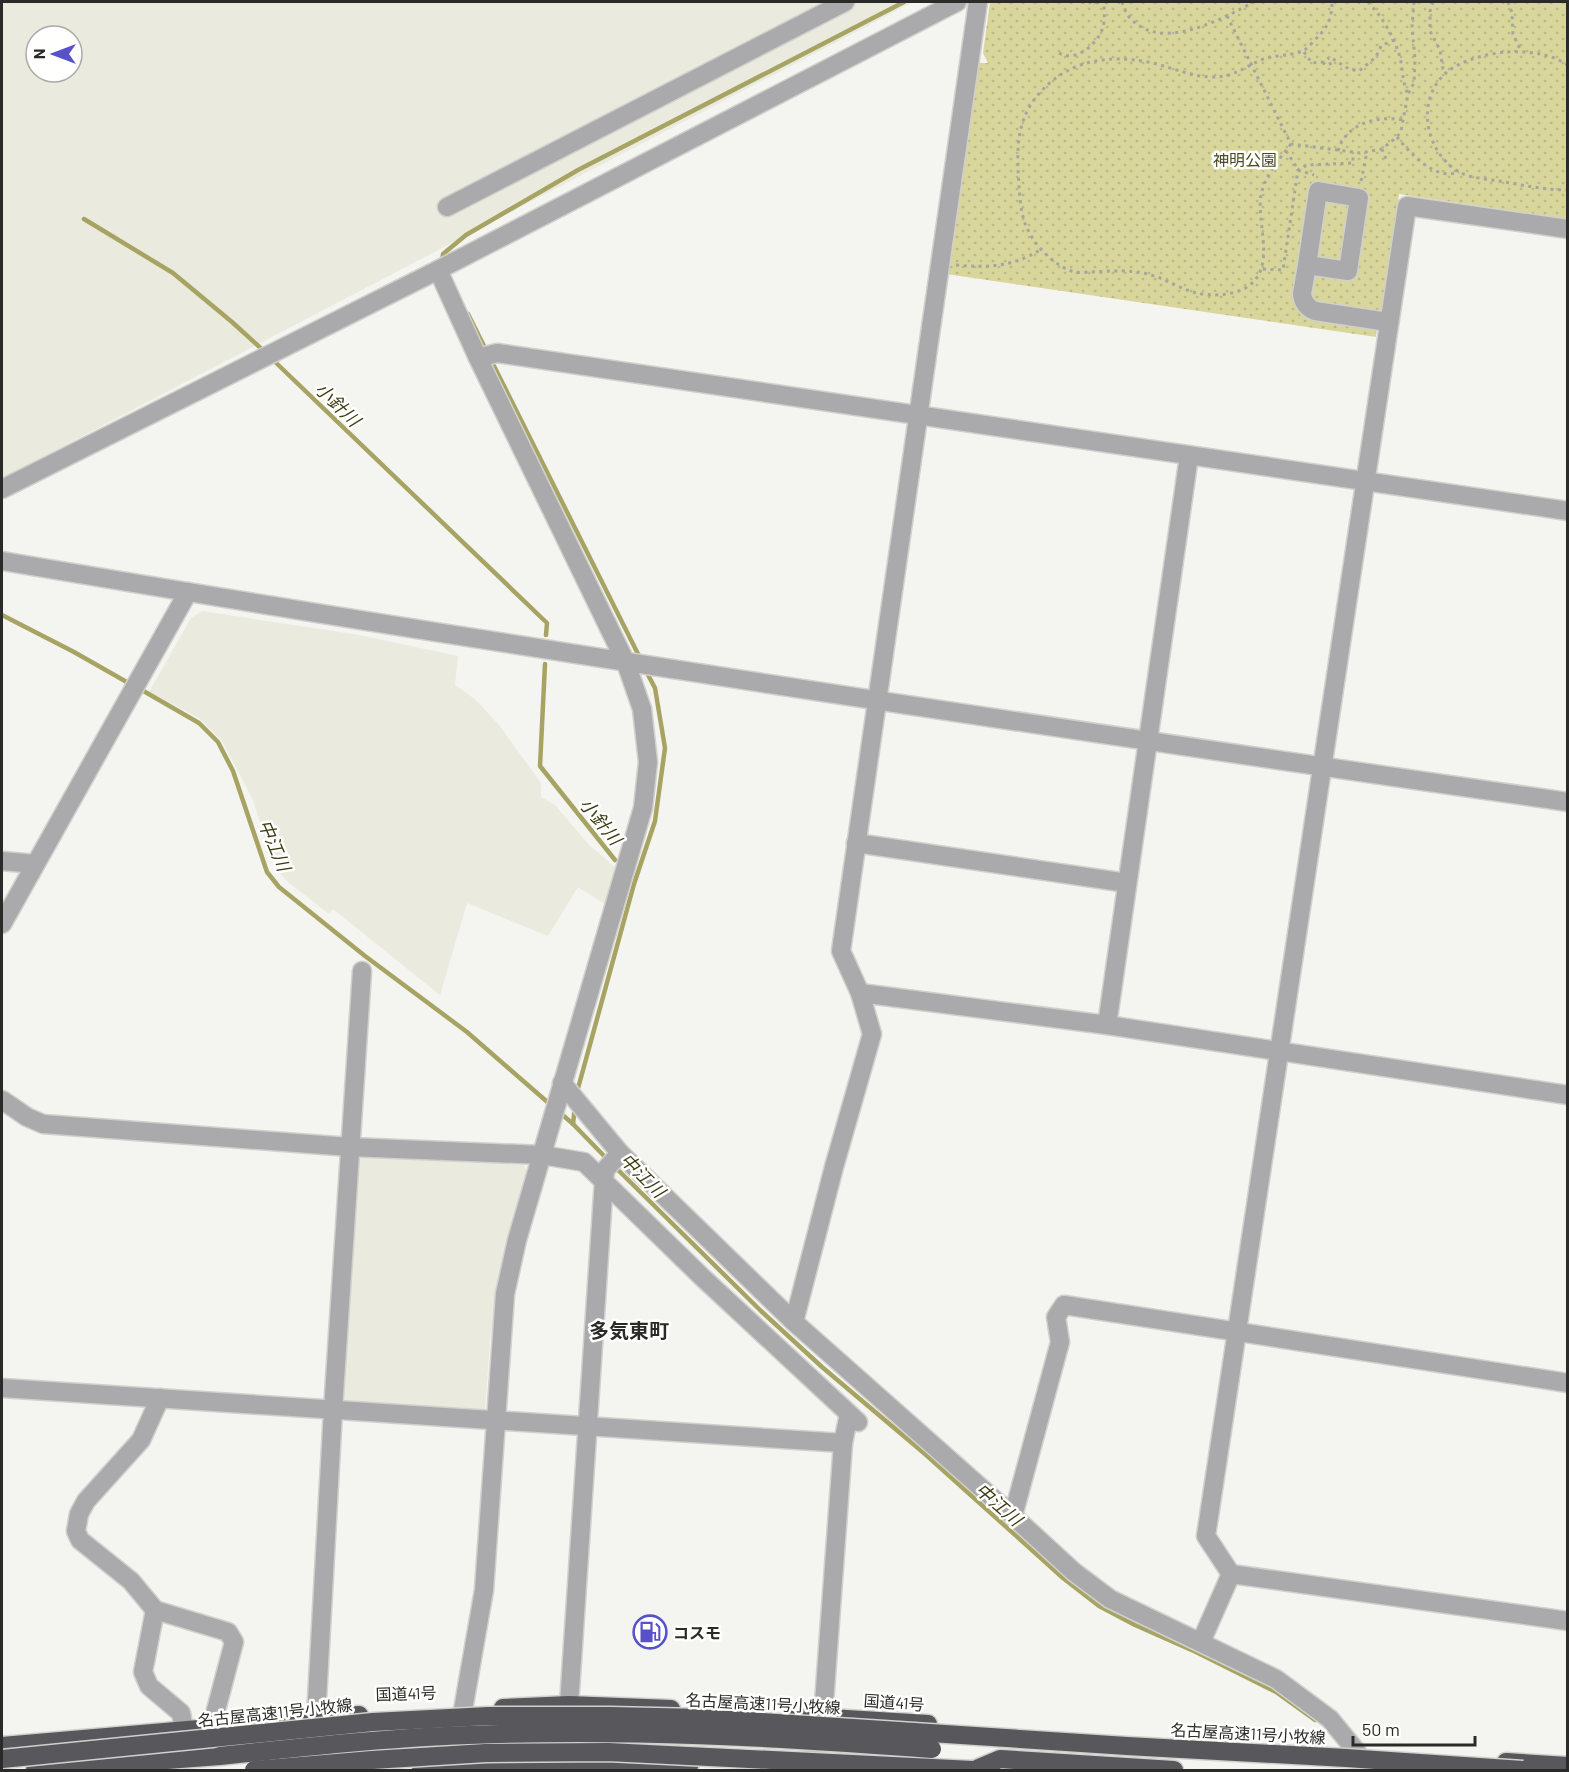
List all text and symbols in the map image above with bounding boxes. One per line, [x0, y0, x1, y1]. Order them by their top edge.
north arrow [24, 24, 84, 84]
text: N [29, 49, 48, 59]
park label: 神明公園 [1213, 150, 1277, 169]
water label: 小針川 [311, 377, 367, 432]
water label: 小針川 [575, 793, 628, 850]
water label: 中江川 [254, 816, 296, 876]
water label: 中江川 [616, 1148, 671, 1203]
district label: 多気東町 [589, 1318, 669, 1342]
water label: 中江川 [971, 1478, 1028, 1531]
fuel station icon: コスモ [632, 1614, 668, 1650]
place label: コスモ [673, 1623, 721, 1642]
street label: 国道41号 [375, 1682, 437, 1704]
street label: 名古屋高速11号小牧線 [685, 1689, 841, 1717]
street label: 国道41号 [863, 1690, 925, 1714]
street label: 名古屋高速11号小牧線 [197, 1694, 353, 1730]
scale bar [1353, 1709, 1474, 1747]
text: 50 m [1362, 1718, 1400, 1740]
street label: 名古屋高速11号小牧線 [1170, 1719, 1326, 1747]

